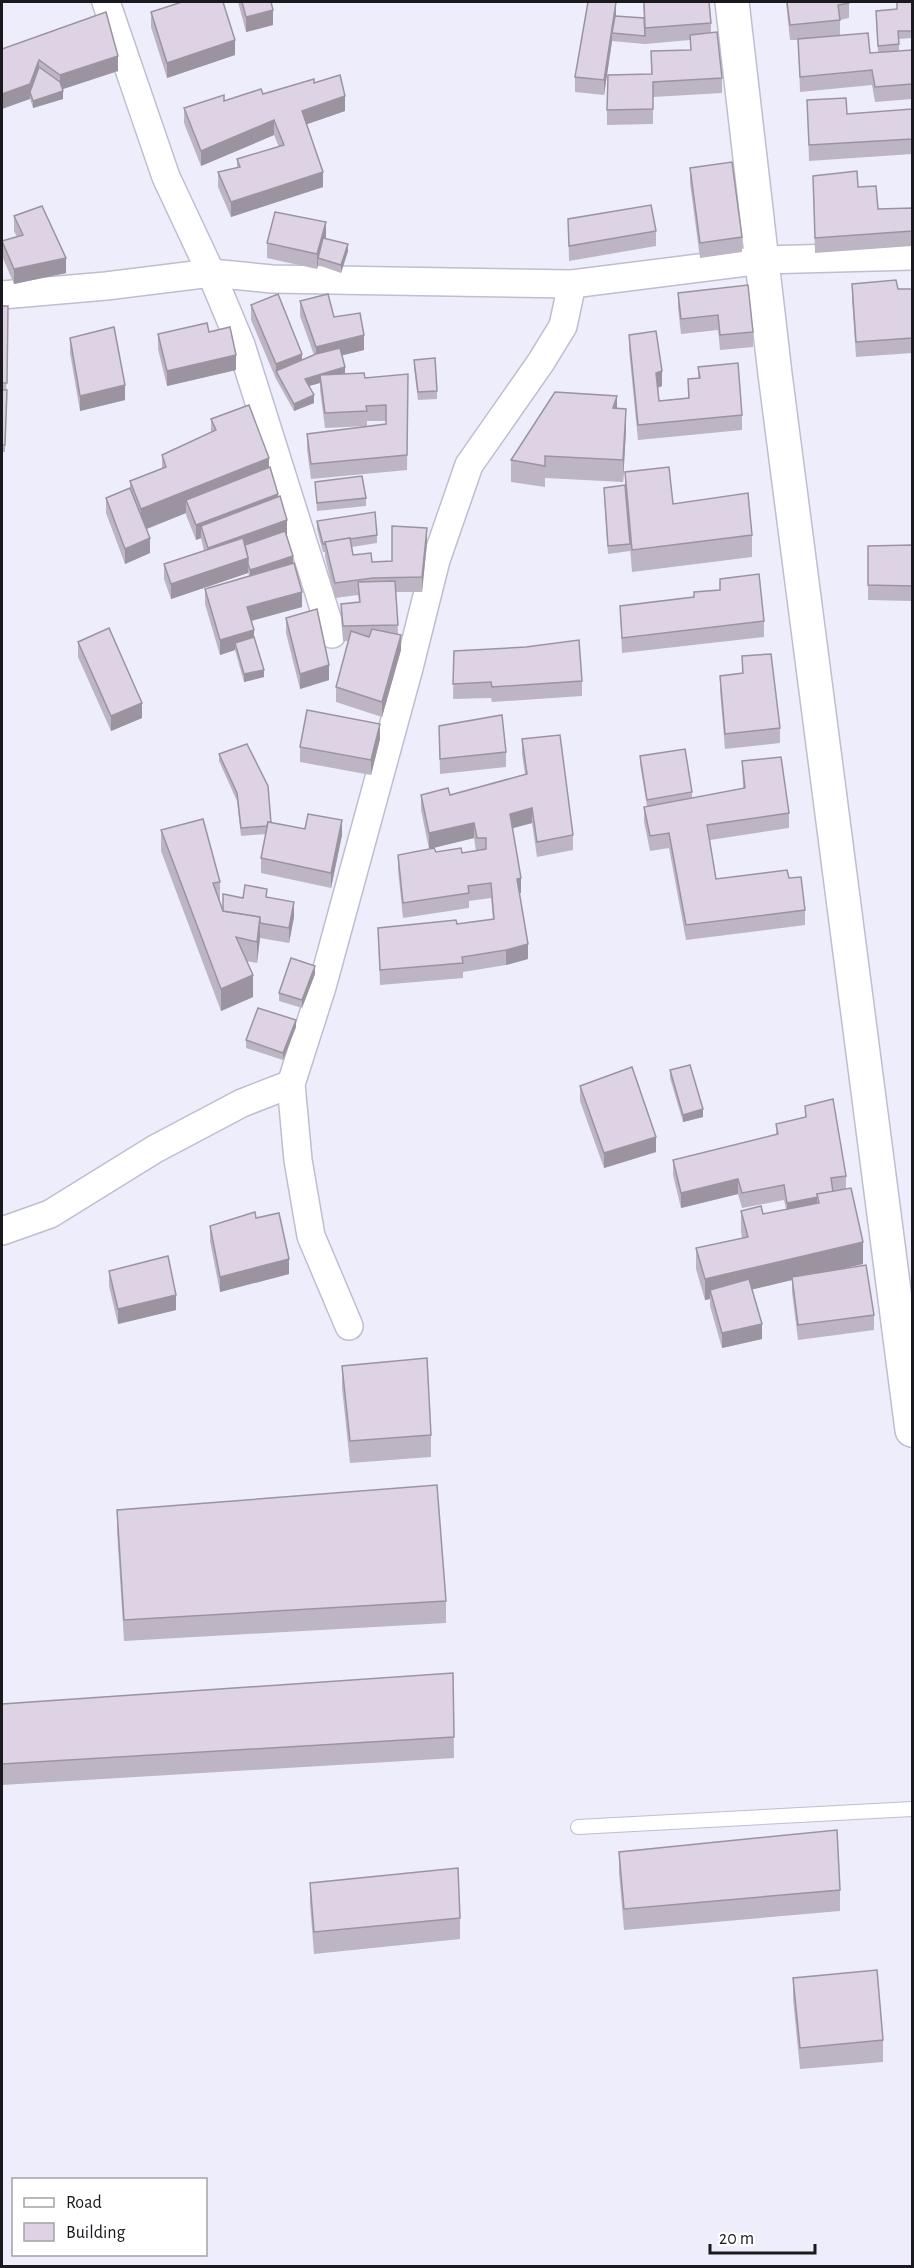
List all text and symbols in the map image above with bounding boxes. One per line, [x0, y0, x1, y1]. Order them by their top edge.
legend [12, 2178, 207, 2256]
text: Road [66, 2194, 102, 2212]
scale bar [710, 2217, 815, 2255]
text: Building [66, 2224, 126, 2242]
text: 20 m [719, 2230, 754, 2248]

